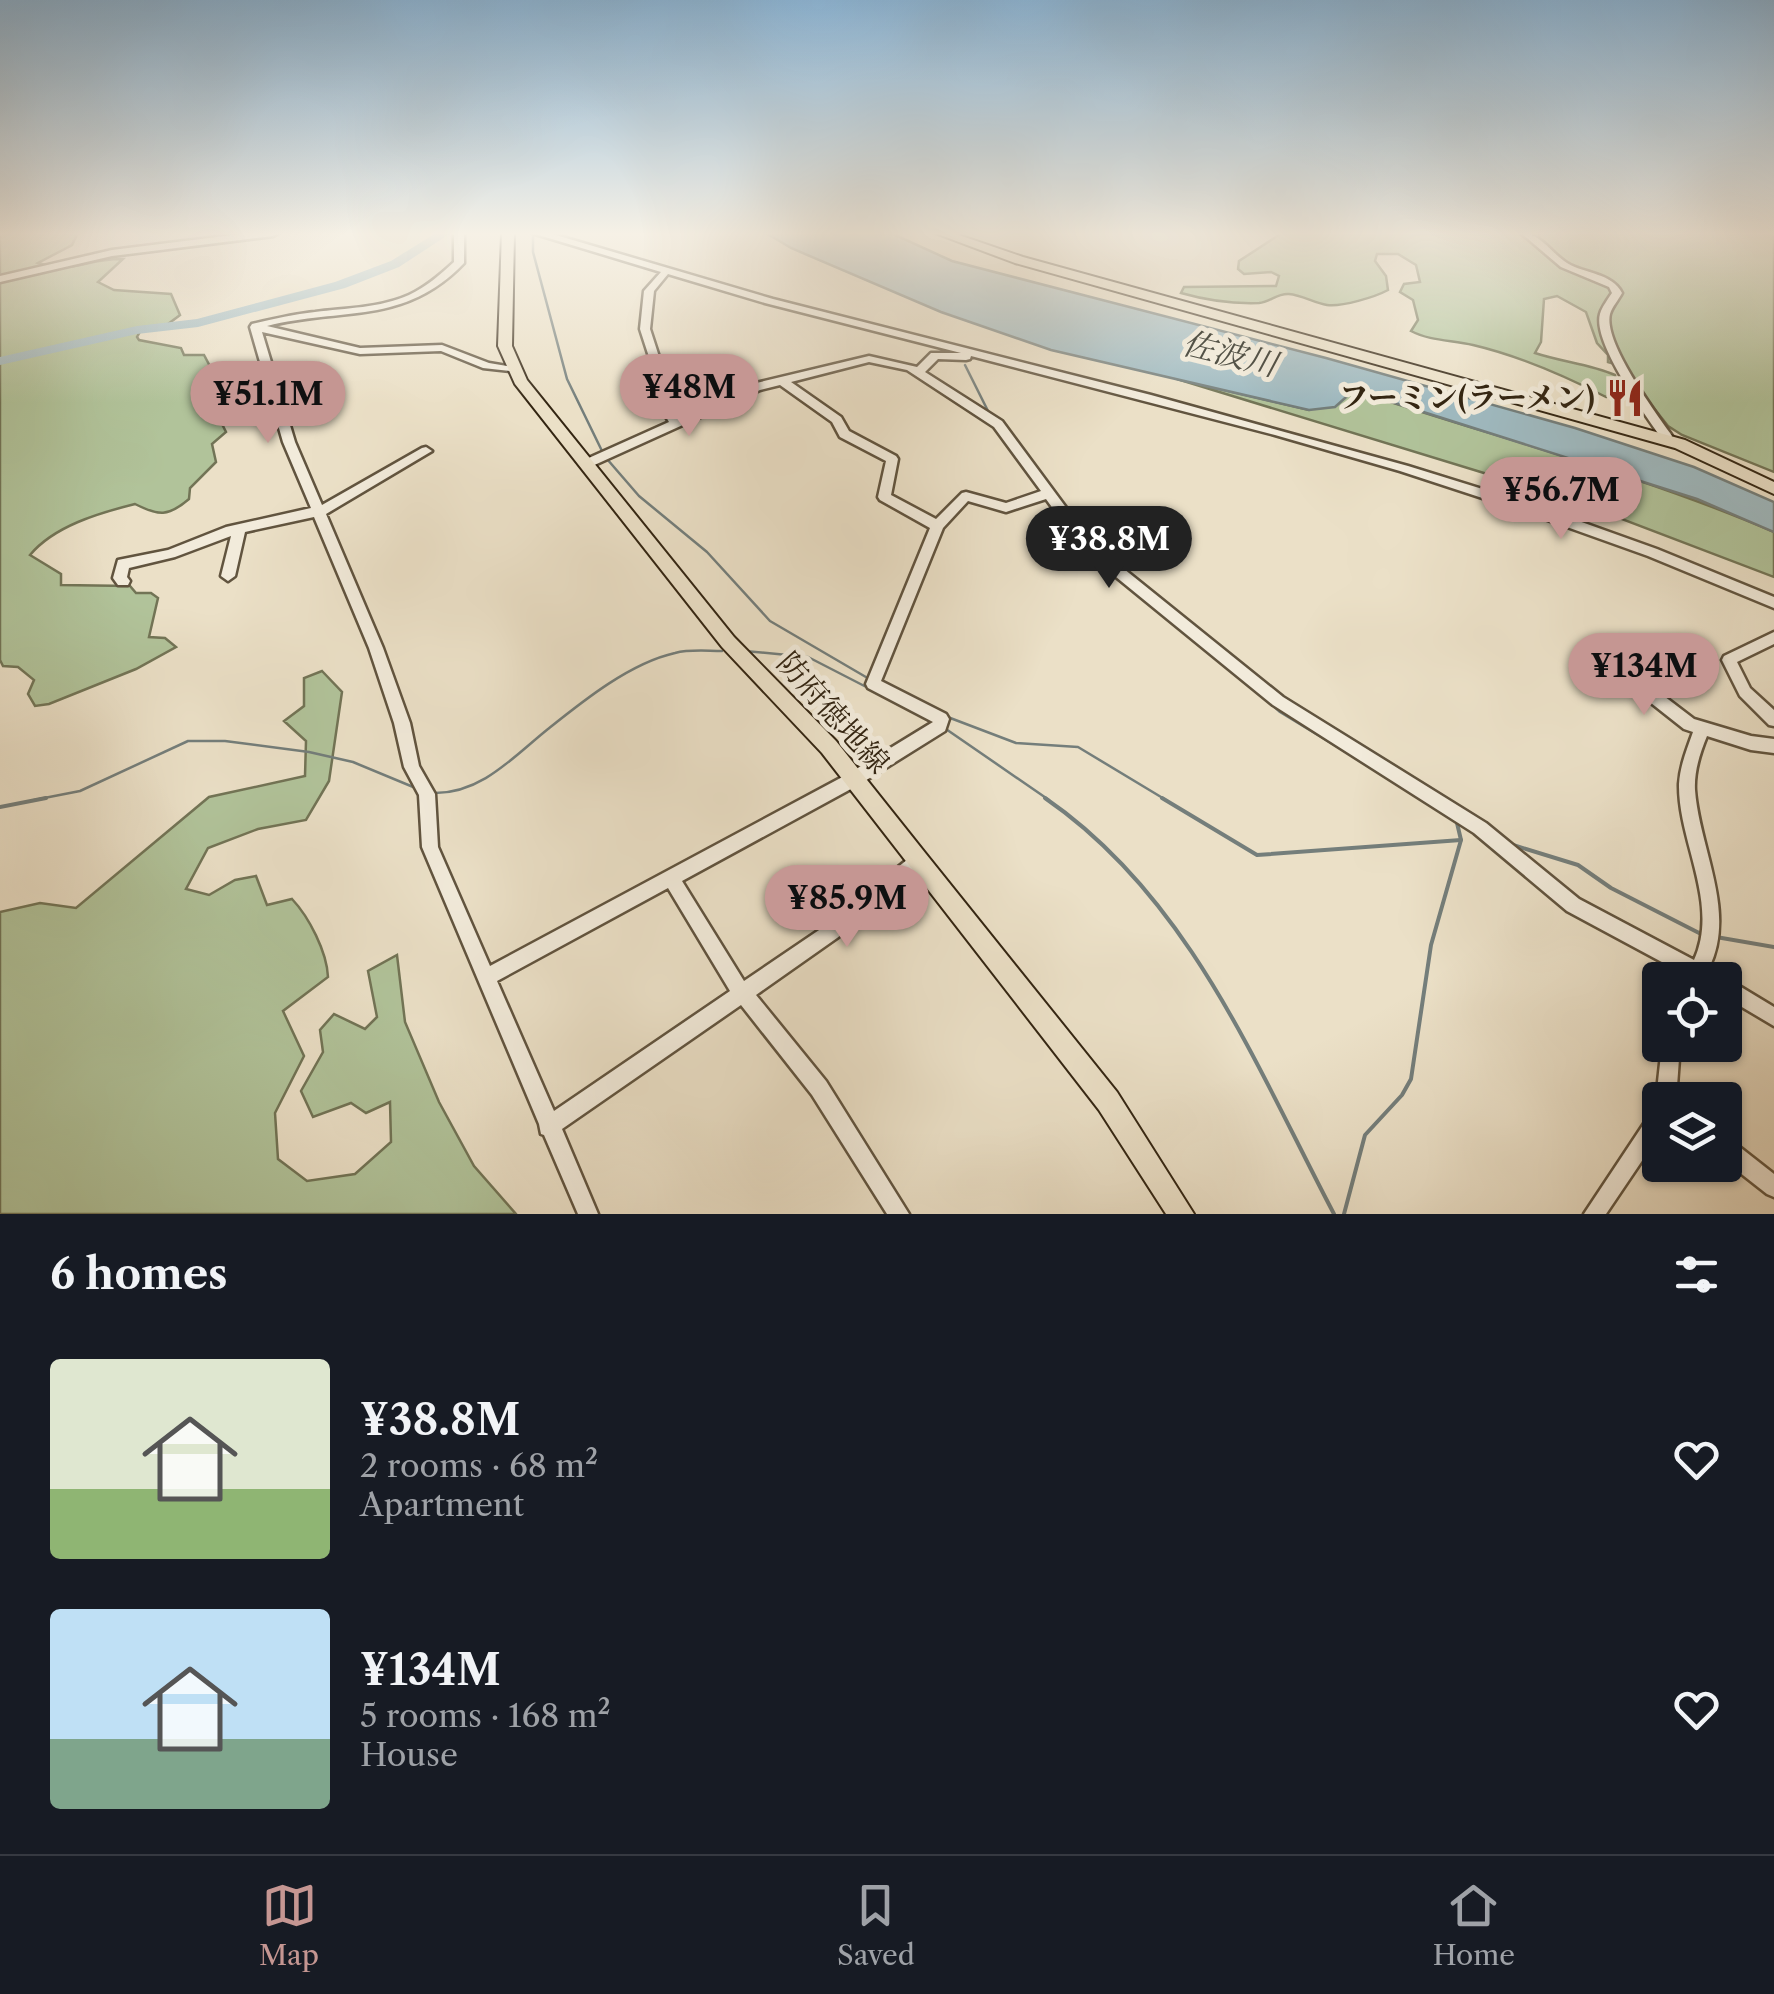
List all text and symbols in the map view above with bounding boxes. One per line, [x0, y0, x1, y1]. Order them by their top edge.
water label: 佐波川 [1179, 323, 1284, 385]
pin: ¥48M [630, 354, 748, 439]
pin: ¥51.1M [187, 361, 349, 446]
text: ¥48M [642, 367, 736, 406]
text: ¥51.1M [212, 374, 324, 413]
restaurant icon: フーミン(ラーメン) [1604, 377, 1646, 419]
place label: フーミン(ラーメン) [1339, 379, 1595, 416]
pin: ¥56.7M [1480, 457, 1642, 542]
text: ¥56.7M [1502, 470, 1620, 509]
pin: ¥38.8M [1028, 506, 1190, 591]
text: ¥38.8M [1048, 519, 1170, 558]
pin: ¥134M [1574, 633, 1714, 718]
street label: 防府徳地線 [769, 645, 897, 781]
text: ¥134M [1590, 646, 1698, 685]
pin: ¥85.9M [766, 865, 928, 950]
text: ¥85.9M [787, 878, 907, 917]
map controls [1642, 962, 1742, 1182]
button: locate [1642, 962, 1742, 1062]
button: layers [1642, 1082, 1742, 1182]
icon: filters [1669, 1247, 1724, 1302]
text: 6 homes [50, 1248, 228, 1300]
text: ¥38.8M [360, 1394, 520, 1446]
icon: home [130, 1399, 250, 1519]
icon: heart [1669, 1432, 1724, 1487]
text: 2 rooms · 68 m² [360, 1446, 598, 1485]
text: Apartment [360, 1485, 524, 1524]
text: ¥134M [360, 1644, 501, 1696]
icon: home [130, 1649, 250, 1769]
icon: heart [1669, 1682, 1724, 1737]
text: 5 rooms · 168 m² [360, 1696, 611, 1735]
text: House [360, 1735, 458, 1774]
tab: Map [259, 1878, 319, 1972]
tab: Saved [837, 1878, 915, 1972]
tab: Home [1433, 1878, 1515, 1972]

